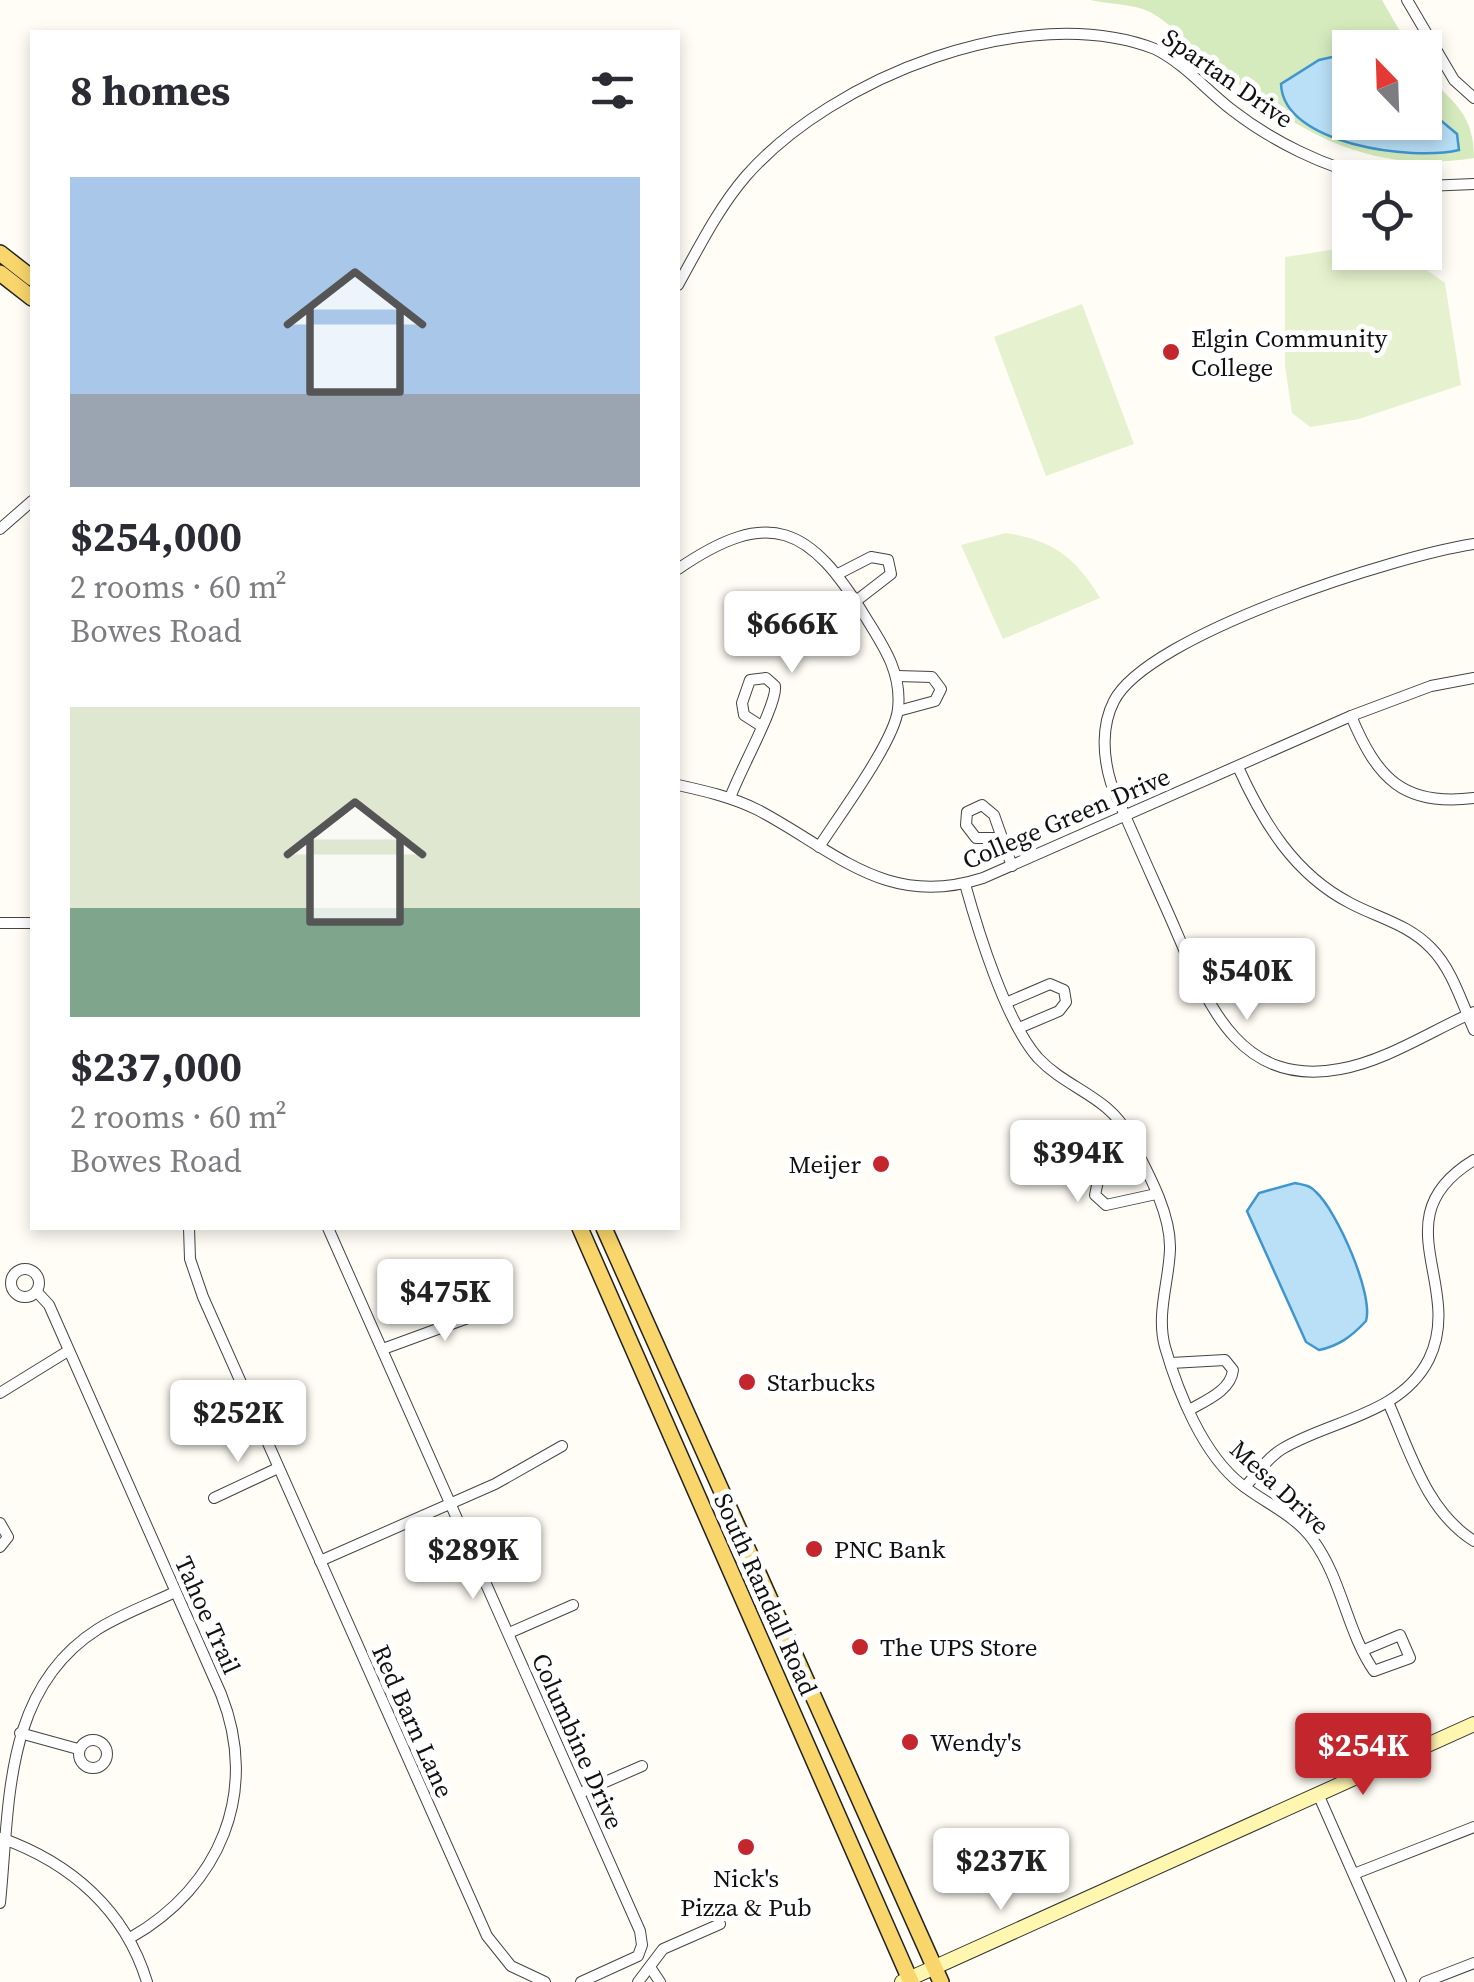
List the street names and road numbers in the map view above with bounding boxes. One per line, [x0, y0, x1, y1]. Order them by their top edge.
street label: Spartan Drive [1156, 20, 1300, 136]
street label: College Green Drive [957, 759, 1175, 877]
street label: Mesa Drive [1223, 1432, 1337, 1542]
street label: South Randall Road [706, 1488, 826, 1700]
street label: Tahoe Trail [167, 1551, 249, 1679]
street label: Red Barn Lane [364, 1639, 462, 1803]
street label: Columbine Drive [524, 1648, 632, 1834]

